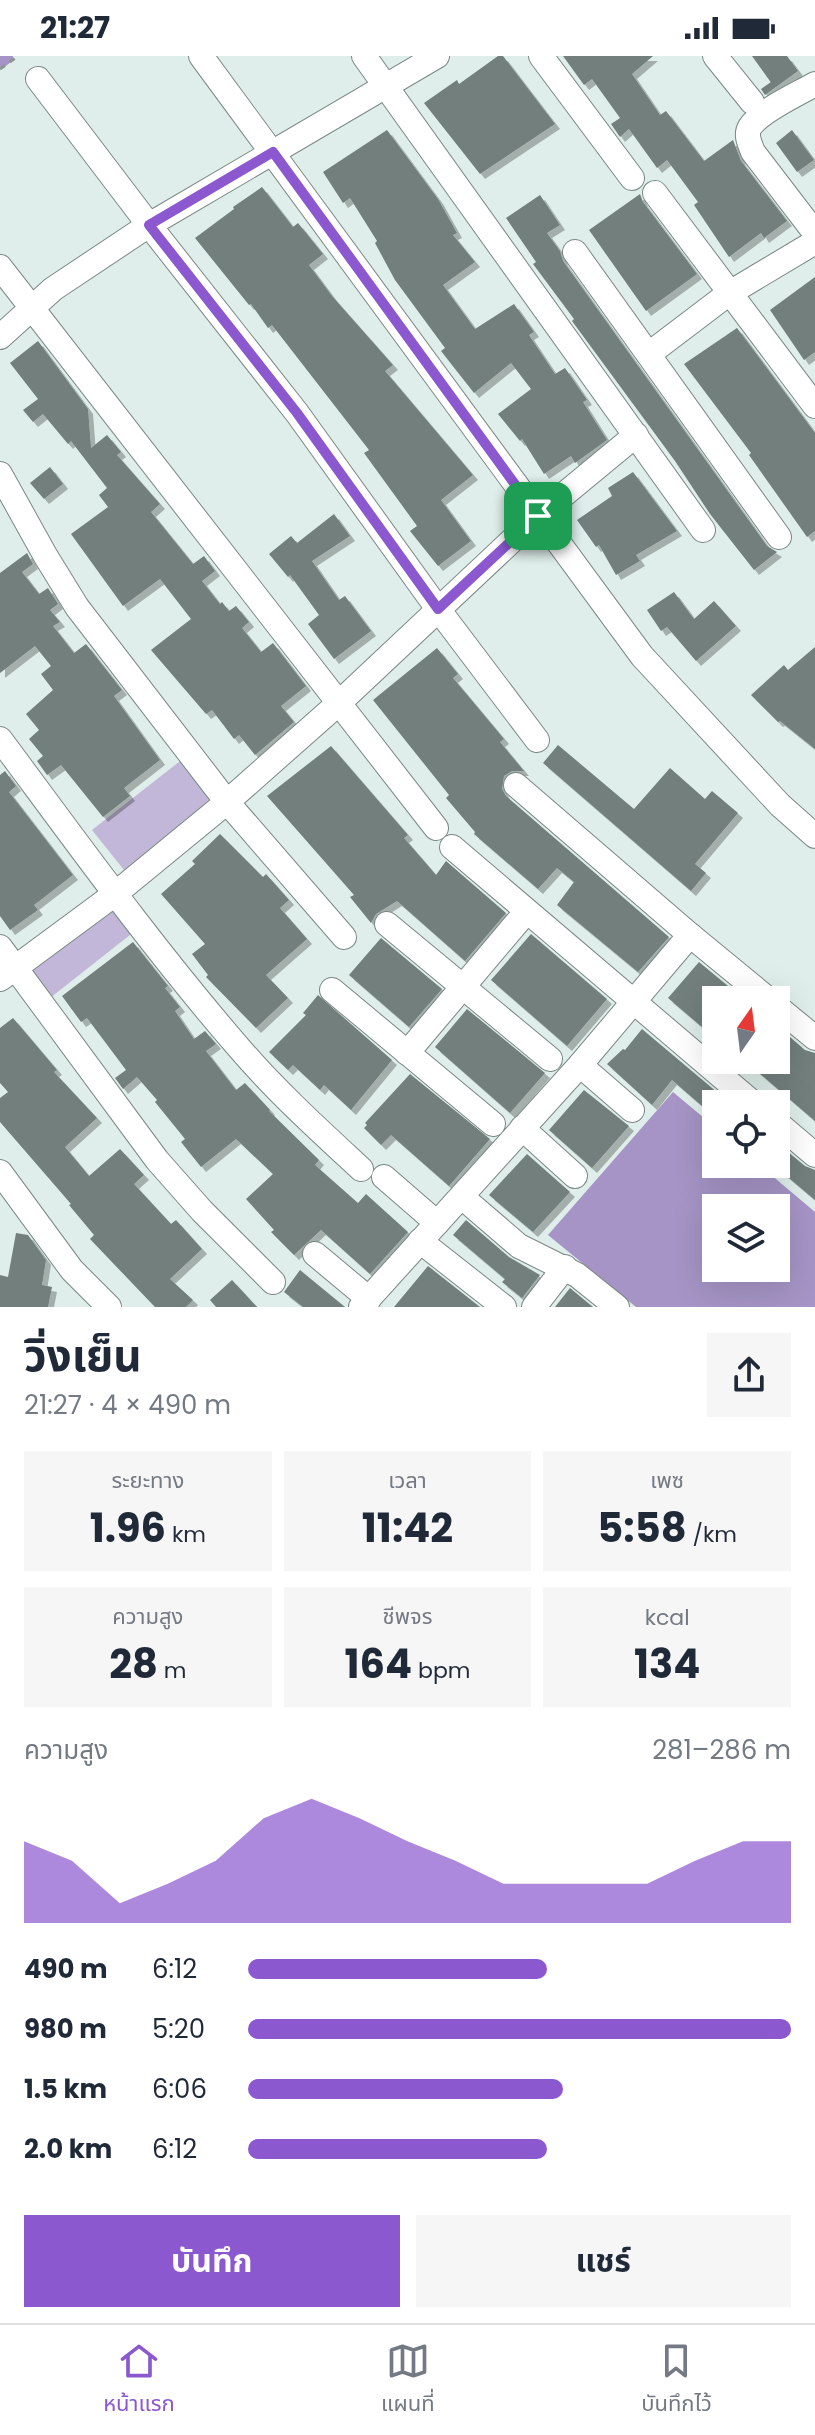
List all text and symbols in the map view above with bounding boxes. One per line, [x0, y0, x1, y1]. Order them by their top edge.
text: 21:27 [40, 6, 110, 49]
pin [504, 482, 572, 550]
icon: arrive [516, 494, 560, 538]
north arrow [702, 986, 790, 1074]
map controls [702, 986, 790, 1282]
button: locate [702, 1090, 790, 1178]
button: layers [702, 1194, 790, 1282]
text: วิ่งเย็น [24, 1325, 142, 1386]
button: share [707, 1333, 791, 1417]
text: 21:27 · 4 × 490 m [24, 1387, 231, 1423]
text: ระยะทาง [111, 1465, 184, 1496]
text: เวลา [388, 1465, 427, 1496]
text: เพซ [650, 1465, 684, 1496]
text: 1.96 [90, 1500, 166, 1556]
text: 11:42 [362, 1500, 453, 1556]
text: 5:58 [597, 1500, 687, 1556]
text: km [166, 1519, 206, 1550]
text: /km [687, 1519, 737, 1550]
text: ความสูง [112, 1601, 183, 1632]
text: ชีพจร [383, 1601, 432, 1632]
text: kcal [645, 1602, 690, 1633]
text: 28 [109, 1636, 158, 1692]
text: 164 [345, 1636, 412, 1692]
text: 134 [634, 1636, 700, 1692]
text: m [158, 1655, 186, 1686]
text: bpm [412, 1655, 470, 1686]
text: ความสูง [24, 1732, 108, 1768]
text: 281–286 m [652, 1732, 791, 1768]
text: 490 m [24, 1951, 108, 1987]
text: 6:12 [152, 1951, 197, 1987]
text: 980 m [24, 2011, 107, 2047]
text: 5:20 [152, 2011, 205, 2047]
text: 1.5 km [24, 2071, 107, 2107]
text: 6:06 [152, 2071, 207, 2107]
text: 2.0 km [24, 2131, 112, 2167]
text: 6:12 [152, 2131, 197, 2167]
button: บันทึก [24, 2215, 400, 2307]
button: แชร์ [416, 2215, 791, 2307]
tab: หน้าแรก [103, 2339, 175, 2421]
tab: แผนที่ [381, 2339, 435, 2421]
tab: บันทึกไว้ [641, 2339, 712, 2421]

